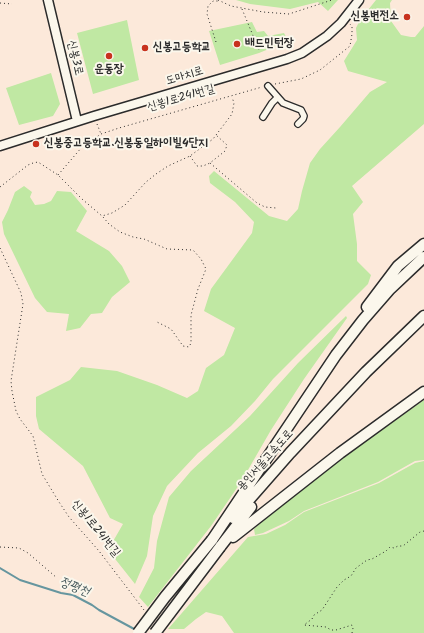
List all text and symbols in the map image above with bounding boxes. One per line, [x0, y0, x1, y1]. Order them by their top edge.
place label: 신봉변전소 [351, 10, 399, 24]
marker: 신봉변전소 [402, 12, 412, 22]
place label: 배드민턴장 [245, 37, 293, 51]
street label: 신봉3로 [63, 39, 85, 77]
marker: 배드민턴장 [232, 39, 242, 49]
place label: 신봉고등학교 [153, 41, 211, 55]
marker: 신봉고등학교 [140, 43, 150, 53]
marker: 운동장 [104, 51, 114, 61]
place label: 운동장 [95, 63, 123, 77]
street label: 도마치로 [164, 64, 206, 90]
street label: 신봉1로241번길 [146, 83, 216, 115]
place label: 신봉중고등학교.신봉동일하이빌4단지 [44, 137, 208, 151]
marker: 신봉중고등학교.신봉동일하이빌4단지 [31, 139, 41, 149]
street label: 용인서울고속도로 [235, 427, 297, 495]
street label: 신봉1로241번길 [68, 498, 122, 560]
water label: 정평천 [57, 575, 91, 601]

